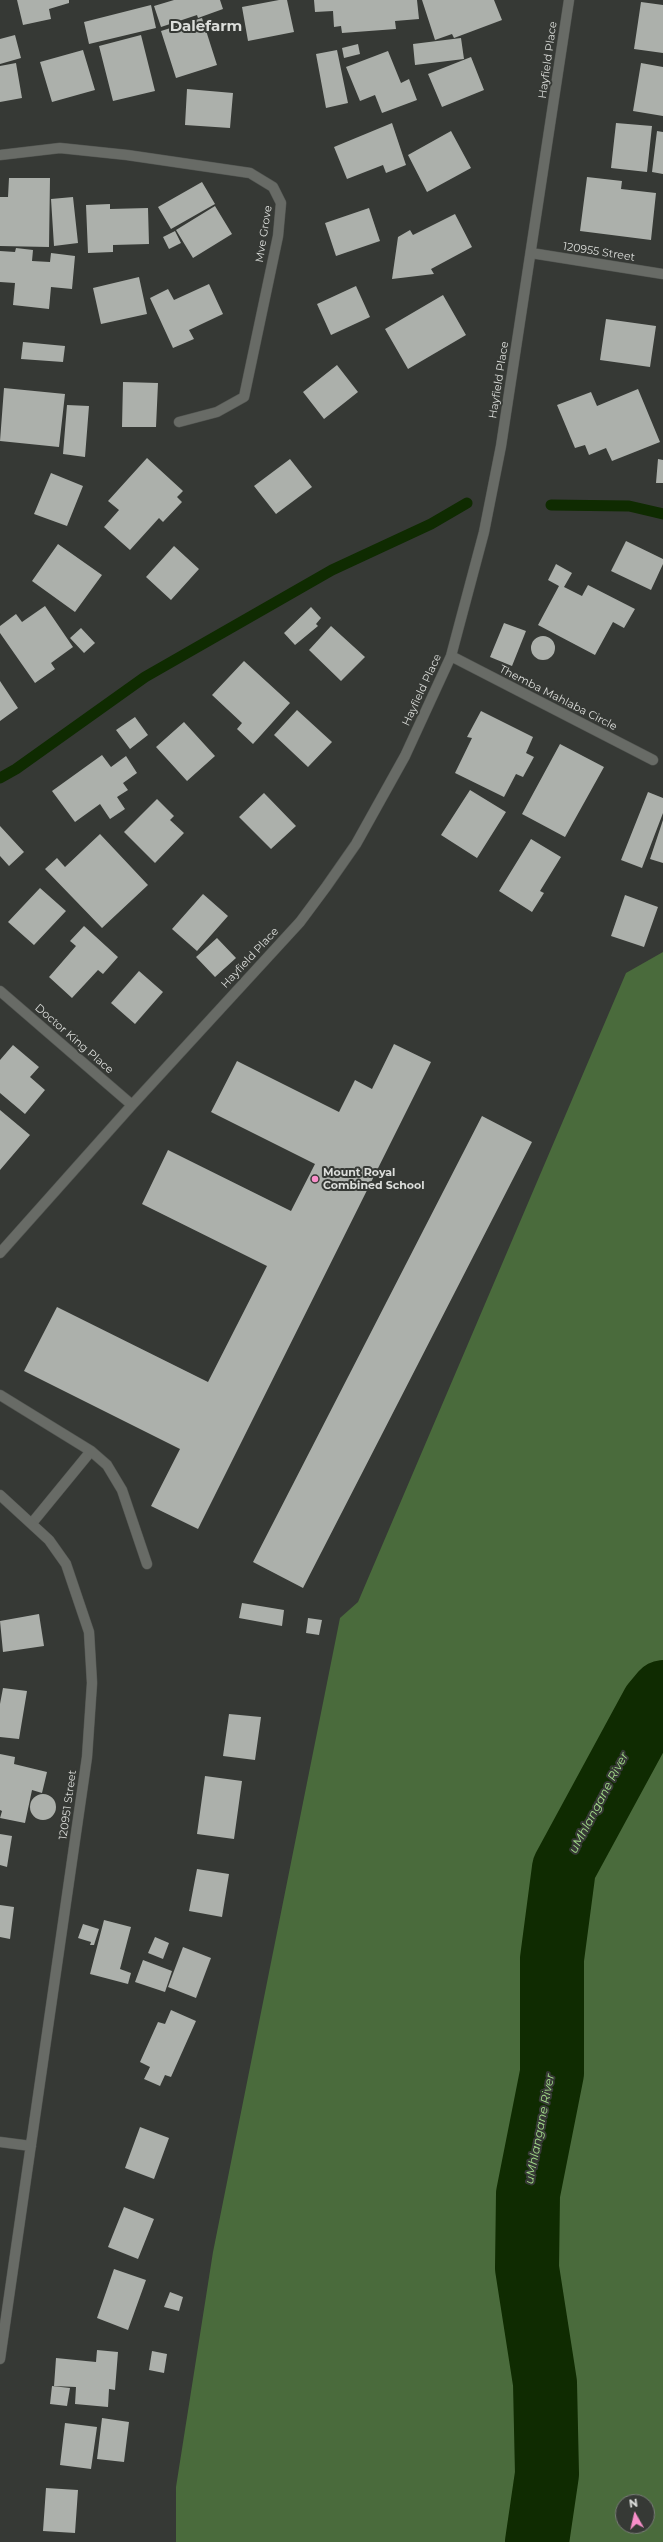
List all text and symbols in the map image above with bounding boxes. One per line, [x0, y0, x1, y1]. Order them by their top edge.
district label: Dalefarm [170, 18, 242, 36]
street label: Hayfield Place [536, 20, 560, 100]
street label: Mve Grove [253, 204, 275, 264]
street label: 120955 Street [562, 240, 636, 264]
street label: Hayfield Place [486, 340, 512, 420]
street label: Hayfield Place [400, 652, 444, 728]
street label: Themba Mahlaba Circle [497, 663, 619, 733]
street label: Hayfield Place [219, 925, 281, 991]
street label: Doctor King Place [32, 1001, 116, 1077]
place label: Mount Royal Combined School [323, 1166, 425, 1192]
marker: Mount Royal Combined School [310, 1174, 320, 1184]
water label: uMhlangane River [566, 1750, 632, 1856]
street label: 120951 Street [57, 1769, 79, 1841]
water label: uMhlangane River [522, 2073, 558, 2185]
north arrow [615, 2494, 655, 2534]
text: N [628, 2496, 639, 2511]

